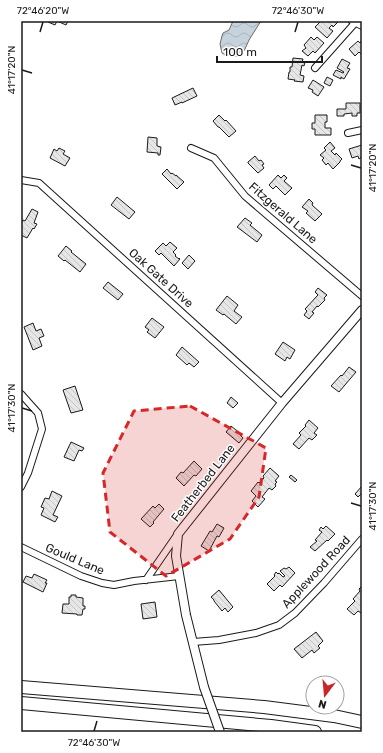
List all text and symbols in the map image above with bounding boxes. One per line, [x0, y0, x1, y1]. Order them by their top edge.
text: 72°46'20"W [17, 5, 69, 17]
text: 72°46'30"W [272, 5, 324, 17]
scale bar [217, 38, 322, 64]
text: 100 m [223, 45, 257, 59]
text: 41°17'20"N [6, 46, 18, 94]
text: 41°17'20"N [367, 144, 379, 192]
street label: Fitzgerald Lane [246, 180, 320, 247]
street label: Oak Gate Drive [126, 245, 196, 311]
text: 41°17'30"N [6, 384, 18, 432]
street label: Featherbed Lane [168, 441, 238, 525]
text: 41°17'30"N [367, 482, 379, 530]
street label: Applewood Road [279, 533, 353, 611]
street label: Gould Lane [43, 540, 107, 578]
north arrow [305, 675, 345, 715]
text: N [317, 697, 328, 711]
text: 72°46'30"W [68, 737, 120, 749]

